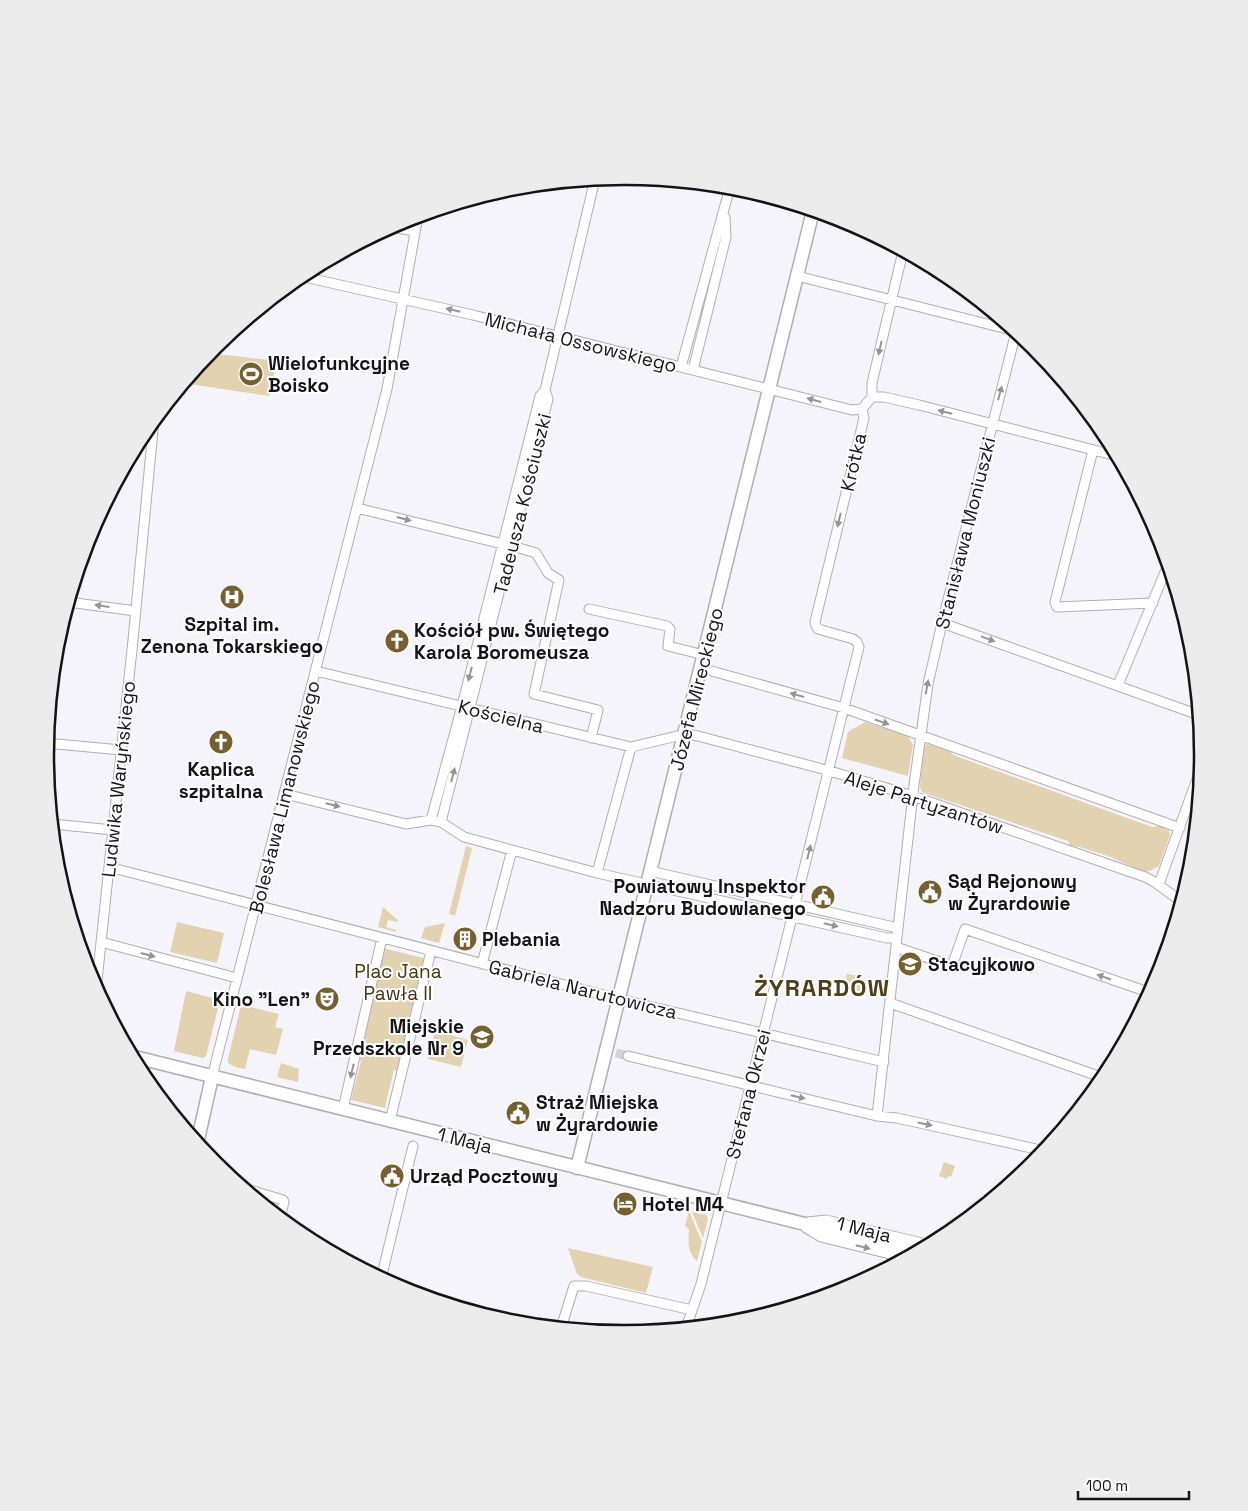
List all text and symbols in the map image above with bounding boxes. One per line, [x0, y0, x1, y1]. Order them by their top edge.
one-way arrow [445, 306, 460, 314]
street label: Michała Ossowskiego [482, 307, 680, 378]
one-way arrow [876, 341, 884, 356]
place label: Wielofunkcyjne Boisko [268, 351, 410, 398]
sports icon: Wielofunkcyjne Boisko [238, 361, 264, 387]
one-way arrow [997, 386, 1005, 401]
one-way arrow [807, 396, 822, 404]
one-way arrow [938, 408, 953, 416]
street label: Tadeusza Kościuszki [488, 411, 557, 598]
street label: Krótka [835, 430, 872, 494]
street label: Stanisława Moniuszki [930, 434, 1001, 632]
one-way arrow [835, 513, 843, 528]
one-way arrow [396, 515, 412, 523]
hospital icon: Szpital im. Zenona Tokarskiego [219, 584, 245, 610]
one-way arrow [94, 602, 110, 610]
street label: Józefa Mireckiego [664, 605, 729, 773]
place label: Szpital im. Zenona Tokarskiego [141, 612, 323, 659]
place label: Kościół pw. Świętego Karola Boromeusza [414, 618, 609, 665]
church icon: Kościół pw. Świętego Karola Boromeusza [384, 628, 410, 654]
one-way arrow [981, 635, 996, 643]
one-way arrow [466, 666, 474, 681]
street label: Bolesława Limanowskiego [243, 678, 326, 916]
one-way arrow [924, 678, 932, 694]
street label: Ludwika Waryńskiego [96, 679, 141, 879]
one-way arrow [789, 691, 804, 699]
street label: Kościelna [455, 694, 546, 739]
one-way arrow [875, 718, 890, 726]
church icon: Kaplica szpitalna [208, 729, 234, 755]
place label: Kaplica szpitalna [179, 757, 263, 804]
street label: Aleje Partyzantów [841, 765, 1006, 840]
one-way arrow [449, 768, 457, 783]
one-way arrow [325, 802, 340, 810]
one-way arrow [805, 845, 813, 860]
place label: Sąd Rejonowy w Żyrardowie [948, 869, 1077, 916]
place label: Powiatowy Inspektor Nadzoru Budowlanego [600, 874, 806, 921]
public building icon: Sąd Rejonowy w Żyrardowie [917, 879, 943, 905]
public building icon: Powiatowy Inspektor Nadzoru Budowlanego [810, 884, 836, 910]
one-way arrow [824, 921, 839, 929]
building icon: Plebania [452, 926, 478, 952]
place label: Plebania [482, 927, 560, 952]
one-way arrow [141, 951, 156, 959]
school or university icon: Stacyjkowo [897, 951, 923, 977]
place label: Stacyjkowo [928, 952, 1035, 977]
street label: Gabriela Narutowicza [486, 954, 680, 1025]
park label: Plac Jana Pawła II [354, 959, 442, 1006]
district label: ŻYRARDÓW [754, 972, 890, 1003]
one-way arrow [1097, 973, 1112, 980]
theatre icon: Kino "Len" [314, 986, 340, 1012]
place label: Kino "Len" [213, 987, 310, 1012]
place label: Miejskie Przedszkole Nr 9 [313, 1014, 464, 1061]
school or university icon: Miejskie Przedszkole Nr 9 [469, 1024, 495, 1050]
street label: Stefana Okrzei [720, 1027, 777, 1162]
one-way arrow [348, 1063, 356, 1078]
place label: Straż Miejska w Żyrardowie [536, 1090, 658, 1137]
one-way arrow [790, 1093, 805, 1101]
public building icon: Straż Miejska w Żyrardowie [505, 1100, 531, 1126]
one-way arrow [918, 1120, 933, 1128]
street label: 1 Maja [435, 1122, 495, 1159]
public building icon: Urząd Pocztowy [379, 1163, 405, 1189]
place label: Urząd Pocztowy [410, 1164, 558, 1189]
hotel icon: Hotel M4 [612, 1191, 638, 1217]
place label: Hotel M4 [642, 1192, 724, 1217]
street label: 1 Maja [834, 1211, 894, 1248]
one-way arrow [856, 1244, 871, 1252]
scale bar [1078, 1468, 1189, 1500]
text: 100 m [1086, 1476, 1128, 1495]

